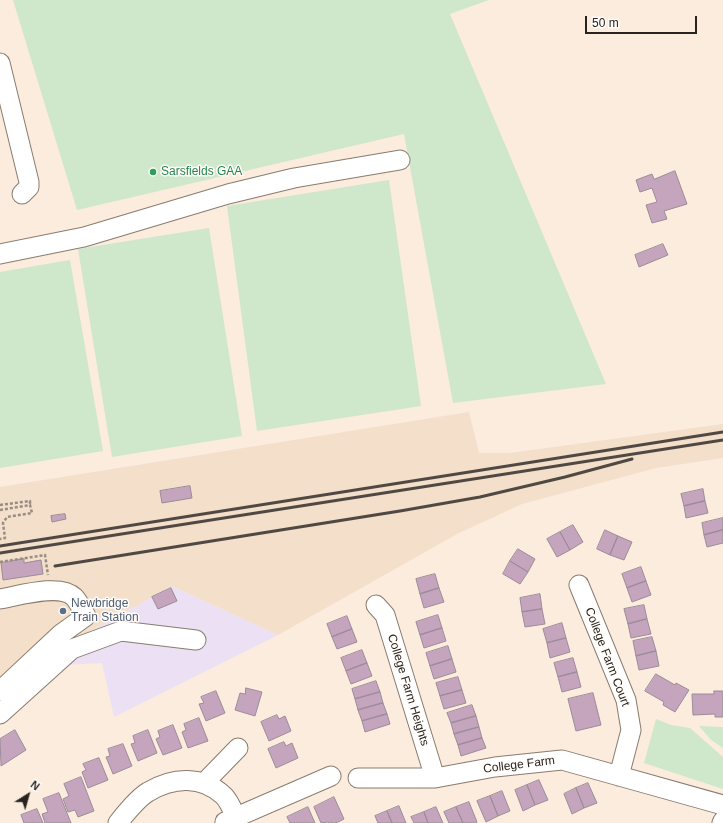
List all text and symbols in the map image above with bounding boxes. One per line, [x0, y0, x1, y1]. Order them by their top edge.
scale bar [587, 8, 699, 34]
text: 50 m [592, 16, 619, 30]
place label: Sarsfields GAA [161, 165, 242, 179]
marker: Sarsfields GAA [148, 167, 158, 177]
place label: Newbridge Train Station [71, 597, 139, 625]
marker: Newbridge Train Station [58, 606, 68, 616]
street label: College Farm Court [582, 606, 632, 708]
street label: College Farm Heights [384, 632, 432, 748]
street label: College Farm [482, 753, 556, 777]
north arrow [8, 775, 48, 815]
text: N [28, 778, 42, 793]

